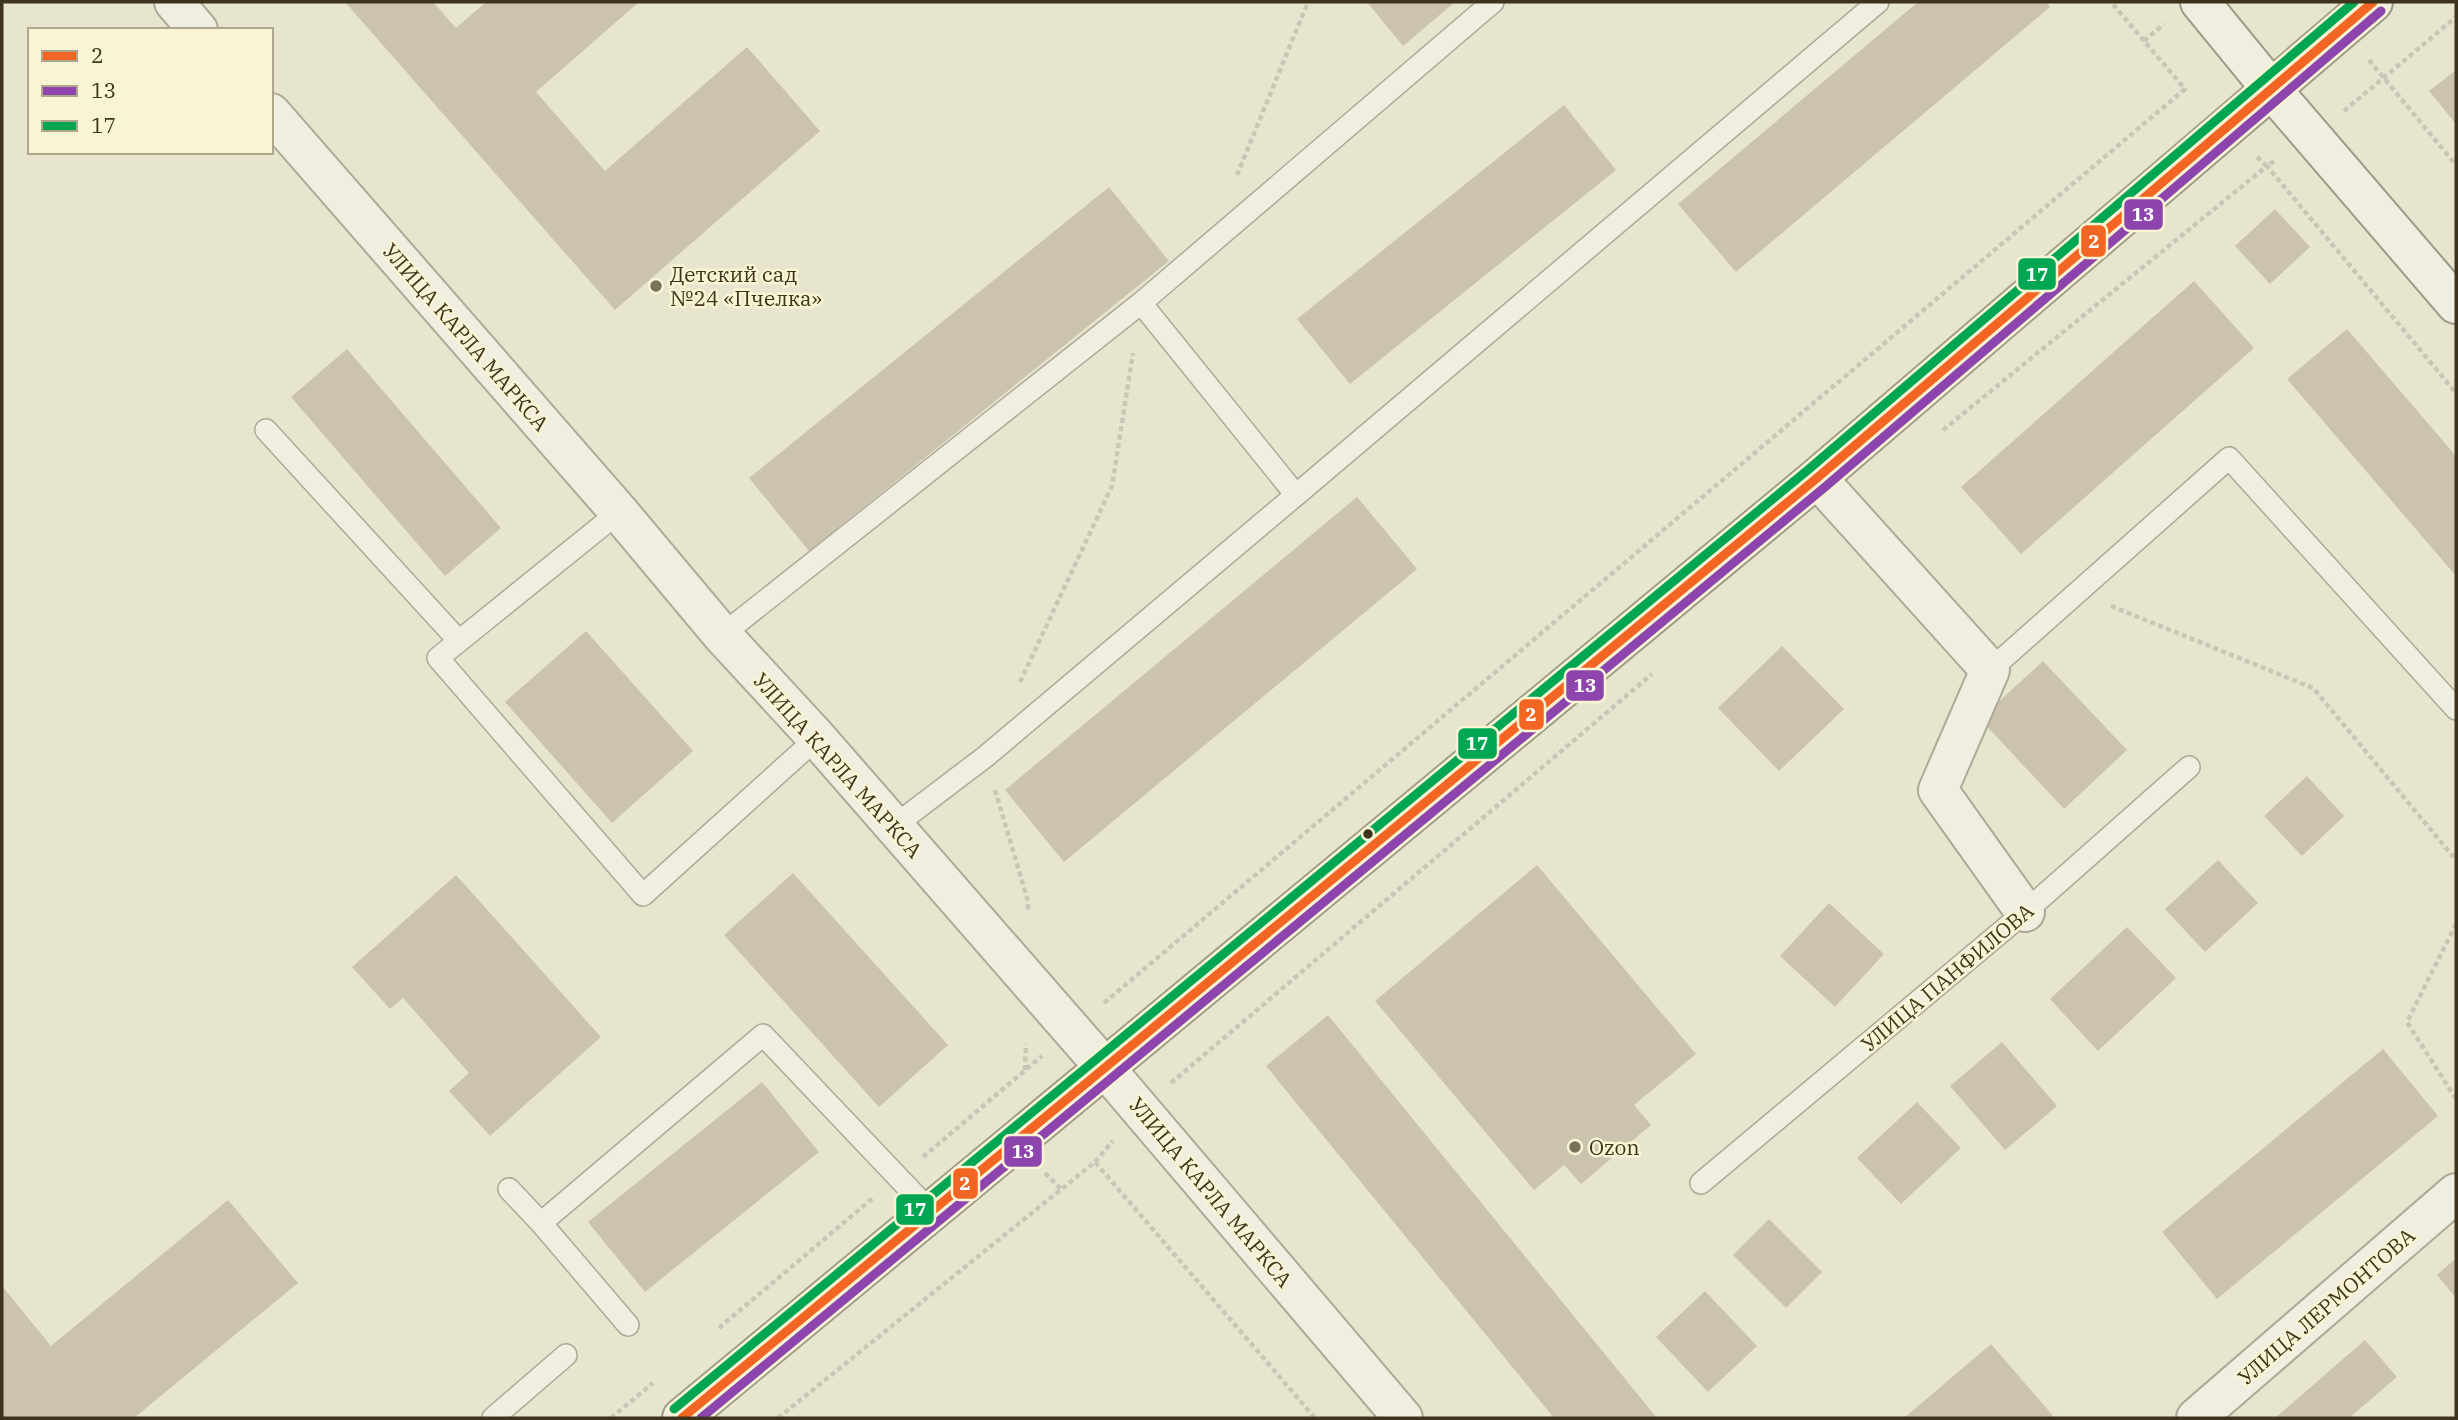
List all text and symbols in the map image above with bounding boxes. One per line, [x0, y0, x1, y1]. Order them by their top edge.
legend [28, 28, 273, 154]
text: 2 [91, 41, 104, 69]
text: 13 [91, 76, 116, 104]
text: 17 [91, 111, 116, 139]
line badge: 13 [2123, 198, 2164, 231]
text: 13 [2132, 202, 2154, 226]
line badge: 2 [2080, 224, 2107, 258]
text: 2 [2088, 229, 2100, 253]
street label: УЛИЦА КАРЛА МАРКСА [377, 237, 556, 437]
line badge: 17 [2017, 257, 2057, 291]
place label: Детский сад №24 «Пчелка» [670, 260, 822, 312]
text: 17 [2026, 262, 2048, 286]
marker: Детский сад №24 «Пчелка» [648, 278, 664, 294]
street label: УЛИЦА КАРЛА МАРКСА [747, 666, 929, 864]
line badge: 13 [1565, 669, 1605, 702]
text: 13 [1574, 673, 1596, 697]
line badge: 2 [1518, 698, 1545, 731]
text: 2 [1525, 702, 1537, 726]
line badge: 17 [1457, 727, 1498, 760]
text: 17 [1466, 731, 1488, 755]
unlabelled marker [1361, 827, 1375, 841]
street label: УЛИЦА ПАНФИЛОВА [1855, 896, 2040, 1058]
street label: УЛИЦА КАРЛА МАРКСА [1123, 1091, 1299, 1293]
place label: Ozon [1589, 1133, 1640, 1161]
line badge: 13 [1003, 1135, 1043, 1168]
text: 13 [1012, 1139, 1034, 1163]
marker: Ozon [1567, 1139, 1583, 1155]
line badge: 2 [952, 1167, 979, 1200]
text: 2 [959, 1171, 971, 1195]
line badge: 17 [895, 1193, 935, 1226]
text: 17 [904, 1197, 926, 1221]
street label: УЛИЦА ЛЕРМОНТОВА [2232, 1221, 2421, 1391]

